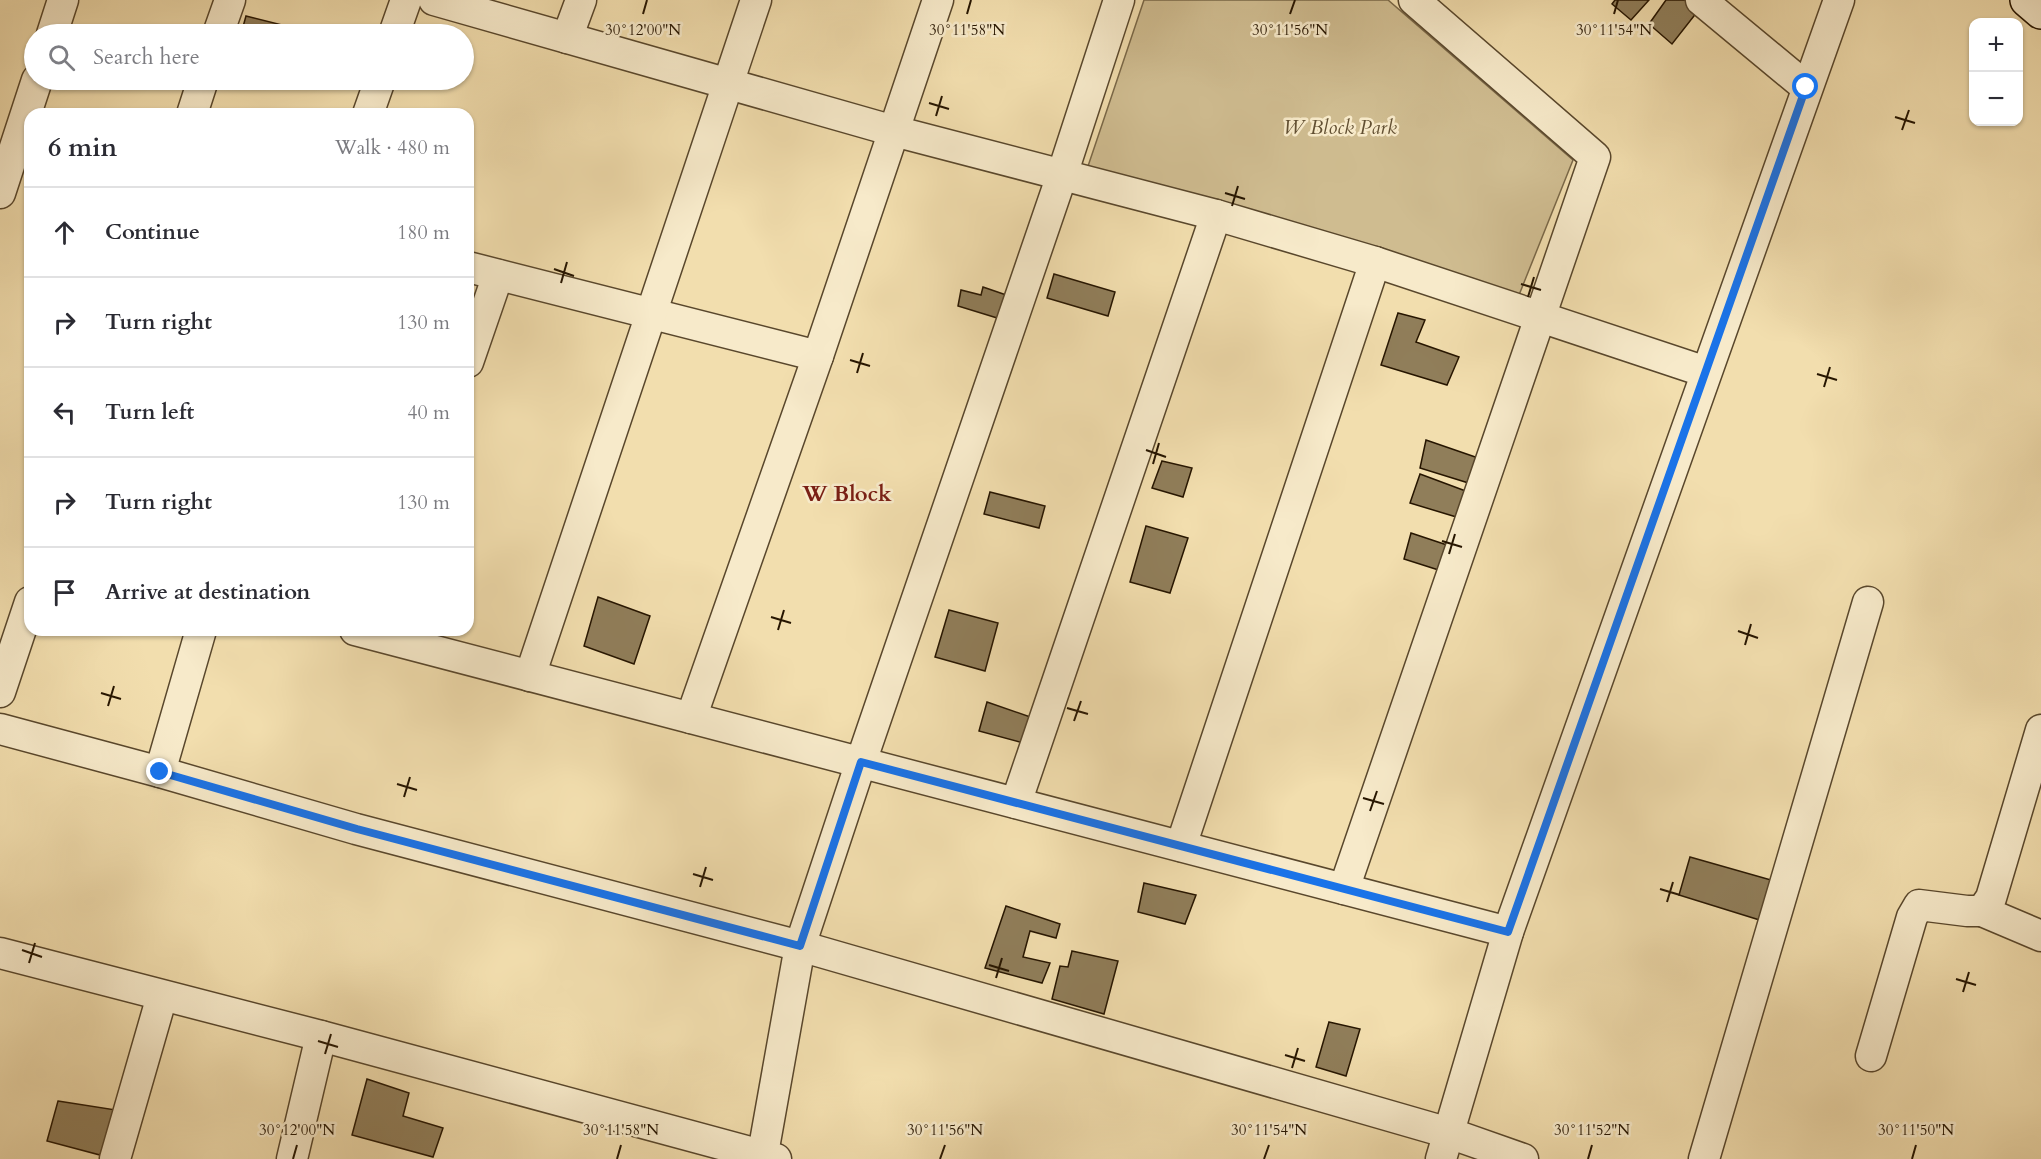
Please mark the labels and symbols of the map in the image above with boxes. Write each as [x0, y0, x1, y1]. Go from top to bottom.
text: 30°12'00"N [605, 20, 681, 40]
text: 30°11'58"N [929, 20, 1005, 40]
text: 30°11'56"N [1252, 20, 1328, 40]
text: 30°11'54"N [1576, 20, 1652, 40]
route start [1792, 73, 1818, 99]
park label: W Block Park [1283, 114, 1397, 141]
district label: W Block [801, 479, 892, 509]
route end [146, 758, 172, 784]
text: 30°12'00"N [259, 1120, 335, 1140]
text: 30°11'58"N [583, 1120, 659, 1140]
text: 30°11'56"N [907, 1120, 983, 1140]
text: 30°11'54"N [1231, 1120, 1307, 1140]
text: 30°11'52"N [1554, 1120, 1630, 1140]
text: 30°11'50"N [1878, 1120, 1954, 1140]

